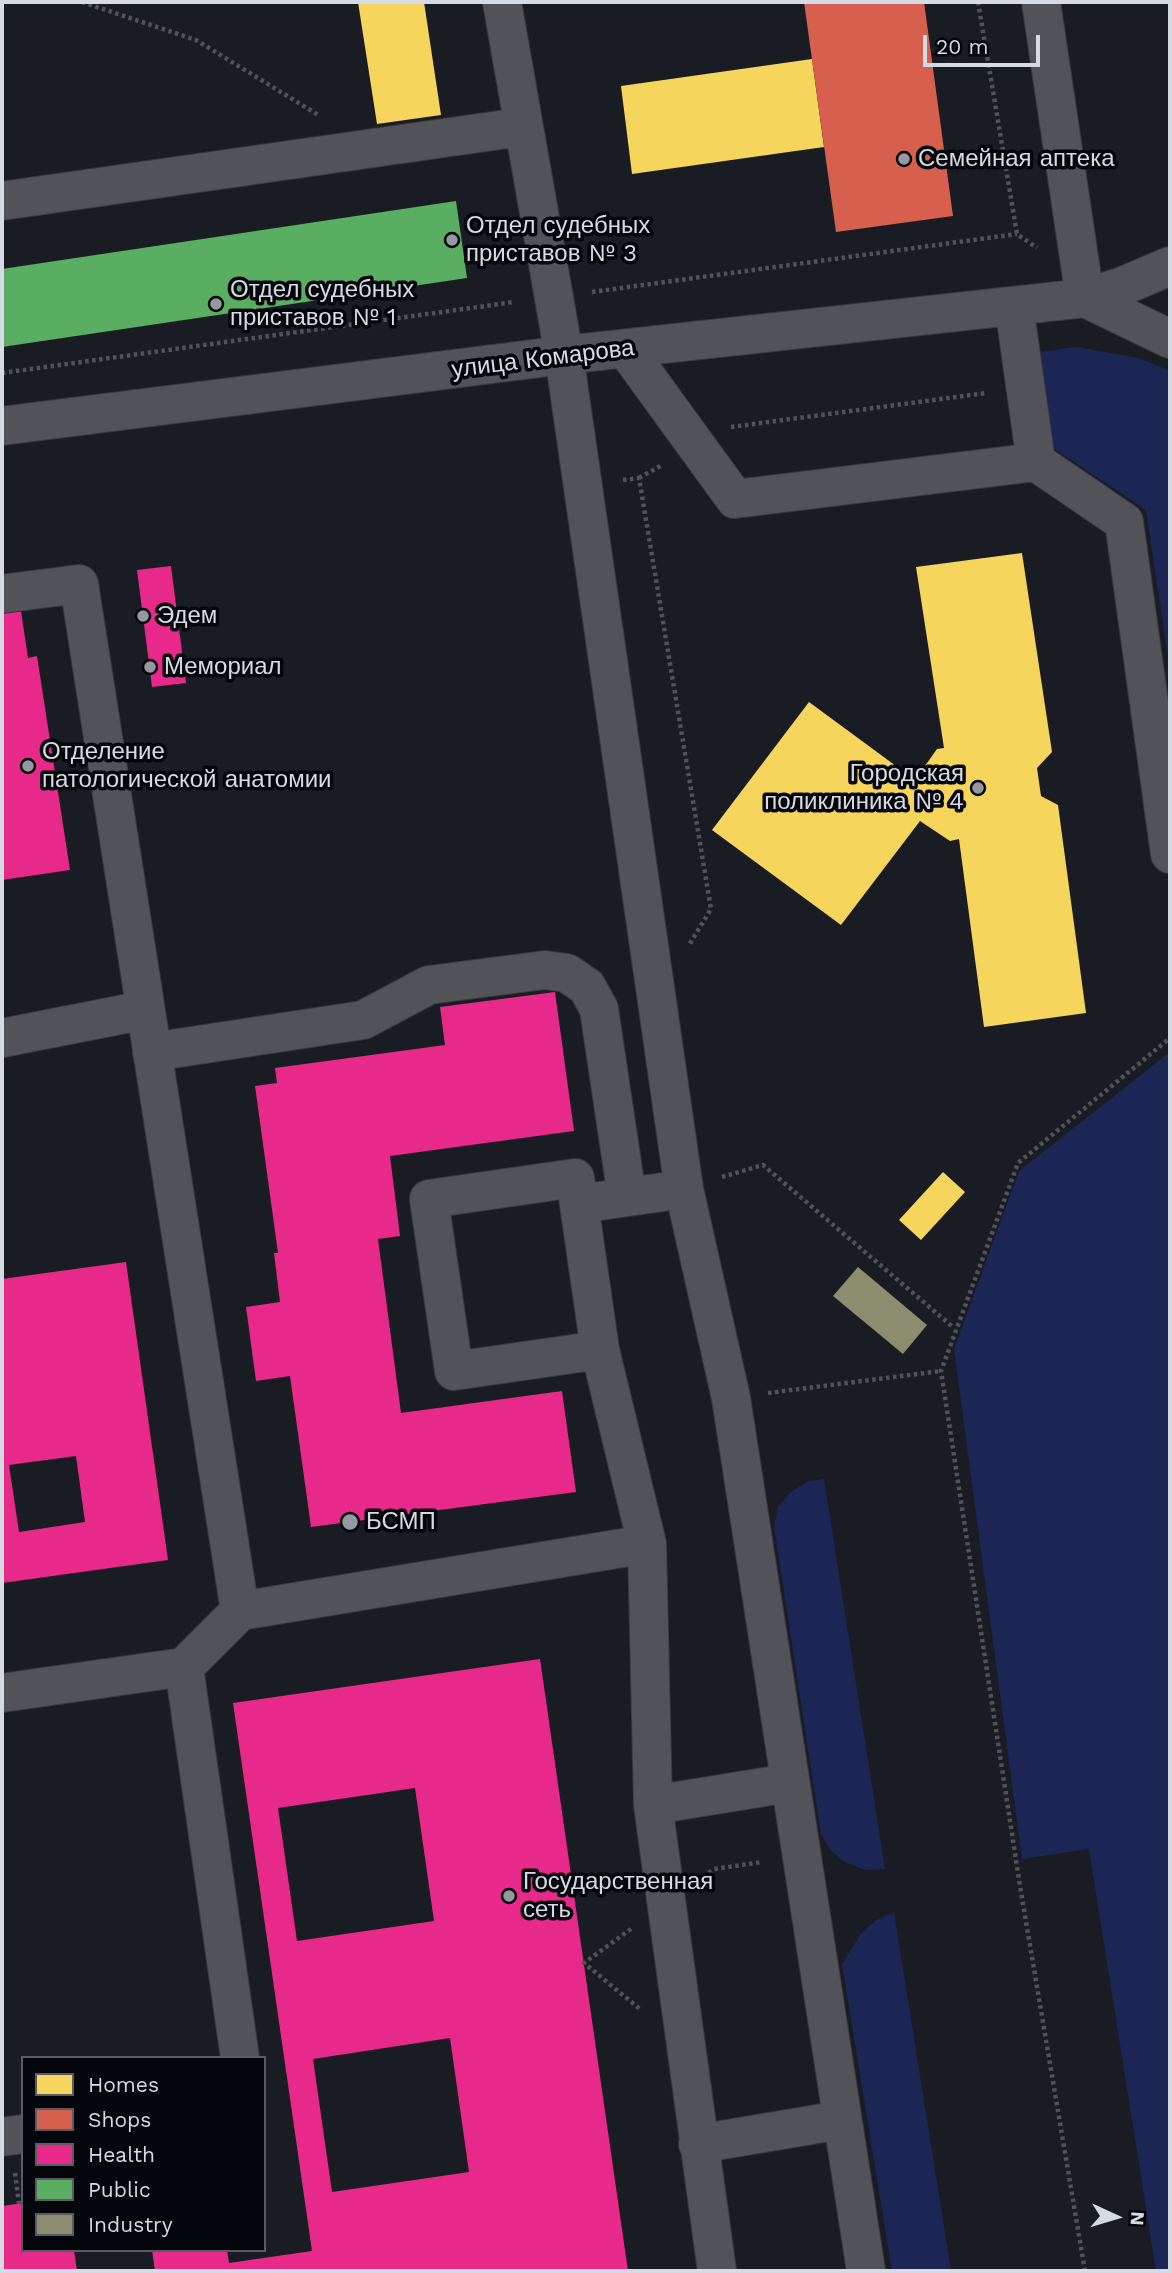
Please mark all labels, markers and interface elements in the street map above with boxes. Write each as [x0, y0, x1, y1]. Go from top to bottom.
scale bar [927, 21, 1044, 65]
text: 20 m [936, 34, 988, 59]
place label: Семейная аптека [918, 145, 1115, 173]
marker: Семейная аптека [896, 151, 912, 167]
place label: Отдел судебных приставов № 3 [466, 212, 650, 268]
marker: Отдел судебных приставов № 3 [444, 232, 460, 248]
place label: Отдел судебных приставов № 1 [230, 276, 414, 332]
marker: Отдел судебных приставов № 1 [208, 296, 224, 312]
street label: улица Комарова [450, 334, 636, 384]
place label: Эдем [157, 602, 217, 630]
marker: Эдем [135, 608, 151, 624]
place label: Мемориал [164, 653, 282, 681]
marker: Мемориал [142, 659, 158, 675]
place label: Отделение патологической анатомии [42, 738, 332, 794]
marker: Отделение патологической анатомии [20, 758, 36, 774]
place label: Городская поликлиника № 4 [764, 760, 964, 816]
marker: Городская поликлиника № 4 [970, 780, 986, 796]
place label: БСМП [366, 1508, 436, 1536]
marker: БСМП [340, 1512, 360, 1532]
place label: Государственная сеть [523, 1868, 713, 1924]
marker: Государственная сеть [501, 1888, 517, 1904]
legend [21, 2056, 266, 2252]
text: Homes [88, 2072, 159, 2097]
text: Shops [88, 2107, 151, 2132]
text: Health [88, 2142, 155, 2167]
text: Public [88, 2177, 151, 2202]
north arrow [1081, 2182, 1151, 2252]
text: N [1125, 2211, 1149, 2226]
text: Industry [88, 2212, 173, 2237]

